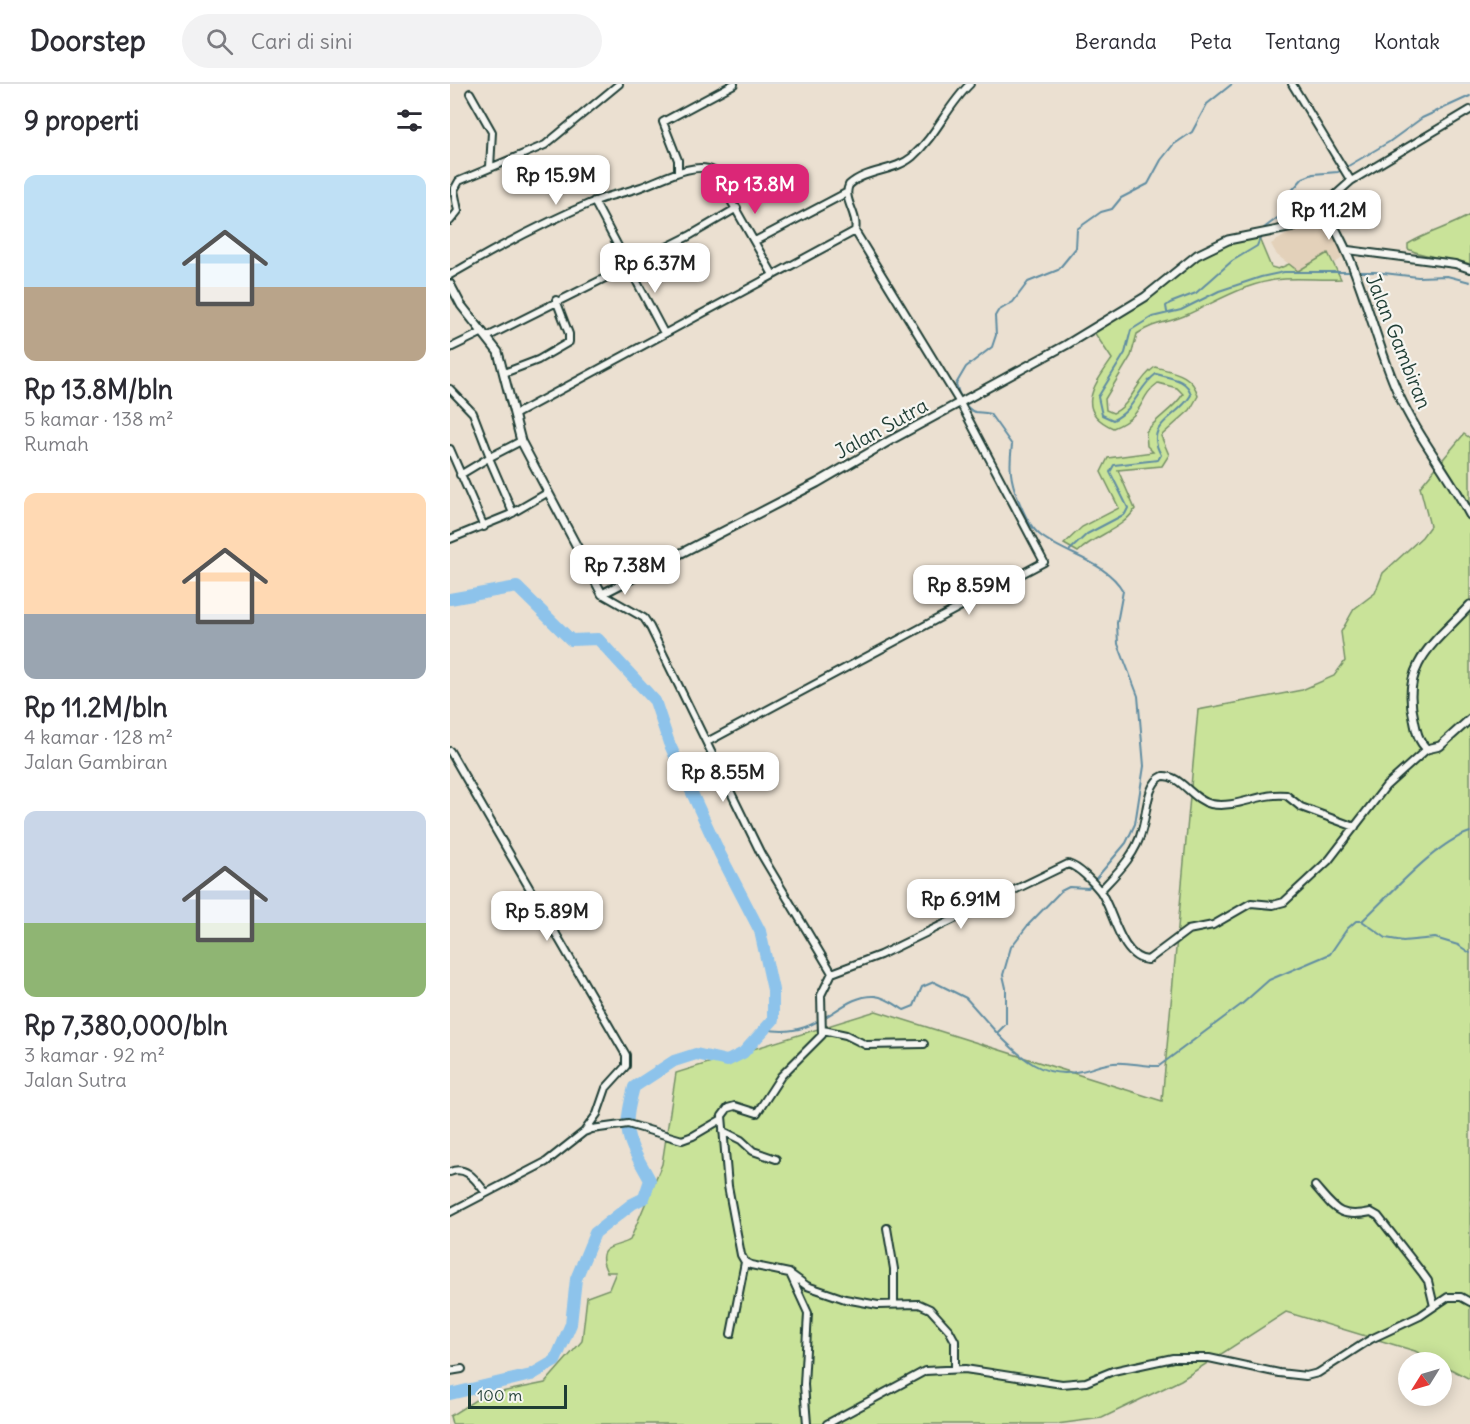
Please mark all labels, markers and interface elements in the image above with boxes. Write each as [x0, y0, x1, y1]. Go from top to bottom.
search box [182, 14, 602, 68]
text: Doorstep [30, 23, 146, 59]
icon: search [203, 25, 236, 58]
text: Cari di sini [251, 27, 352, 55]
text: Beranda [1075, 28, 1157, 55]
text: Peta [1190, 28, 1232, 55]
text: Tentang [1265, 28, 1341, 55]
text: Kontak [1374, 28, 1440, 55]
text: 9 properti [24, 104, 139, 137]
icon: filters [393, 104, 426, 137]
pin: Rp 15.9M [494, 155, 618, 206]
text: Rp 15.9M [516, 162, 596, 187]
pin: Rp 13.8M [693, 164, 817, 215]
text: Rp 13.8M [715, 171, 795, 196]
pin: Rp 11.2M [1267, 190, 1391, 241]
text: Rp 11.2M [1291, 197, 1367, 222]
icon: home [171, 214, 279, 322]
pin: Rp 6.37M [593, 243, 717, 294]
text: Rp 6.37M [614, 250, 696, 275]
street label: Jalan Gambiran [1361, 270, 1437, 412]
text: Rp 13.8M/bln [24, 373, 173, 406]
street label: Jalan Sutra [830, 392, 932, 464]
text: 5 kamar · 138 m² [24, 406, 173, 431]
text: Rumah [24, 431, 89, 456]
icon: home [171, 532, 279, 640]
pin: Rp 7.38M [563, 545, 687, 596]
text: Rp 7.38M [584, 552, 666, 577]
pin: Rp 8.59M [907, 565, 1031, 616]
text: Rp 8.59M [927, 572, 1011, 597]
text: Rp 11.2M/bln [24, 691, 168, 724]
text: 4 kamar · 128 m² [24, 724, 173, 749]
text: Jalan Gambiran [24, 749, 168, 774]
pin: Rp 8.55M [661, 752, 785, 803]
text: Rp 8.55M [681, 759, 765, 784]
icon: home [171, 850, 279, 958]
pin: Rp 6.91M [899, 879, 1023, 930]
text: Rp 6.91M [921, 886, 1001, 911]
pin: Rp 5.89M [485, 891, 609, 942]
text: Rp 5.89M [505, 898, 589, 923]
text: Rp 7,380,000/bln [24, 1009, 228, 1042]
text: 3 kamar · 92 m² [24, 1042, 165, 1067]
text: Jalan Sutra [24, 1067, 127, 1092]
north arrow [1398, 1352, 1452, 1406]
map controls [1398, 1352, 1452, 1406]
scale bar [468, 1382, 567, 1410]
text: 100 m [477, 1385, 522, 1405]

